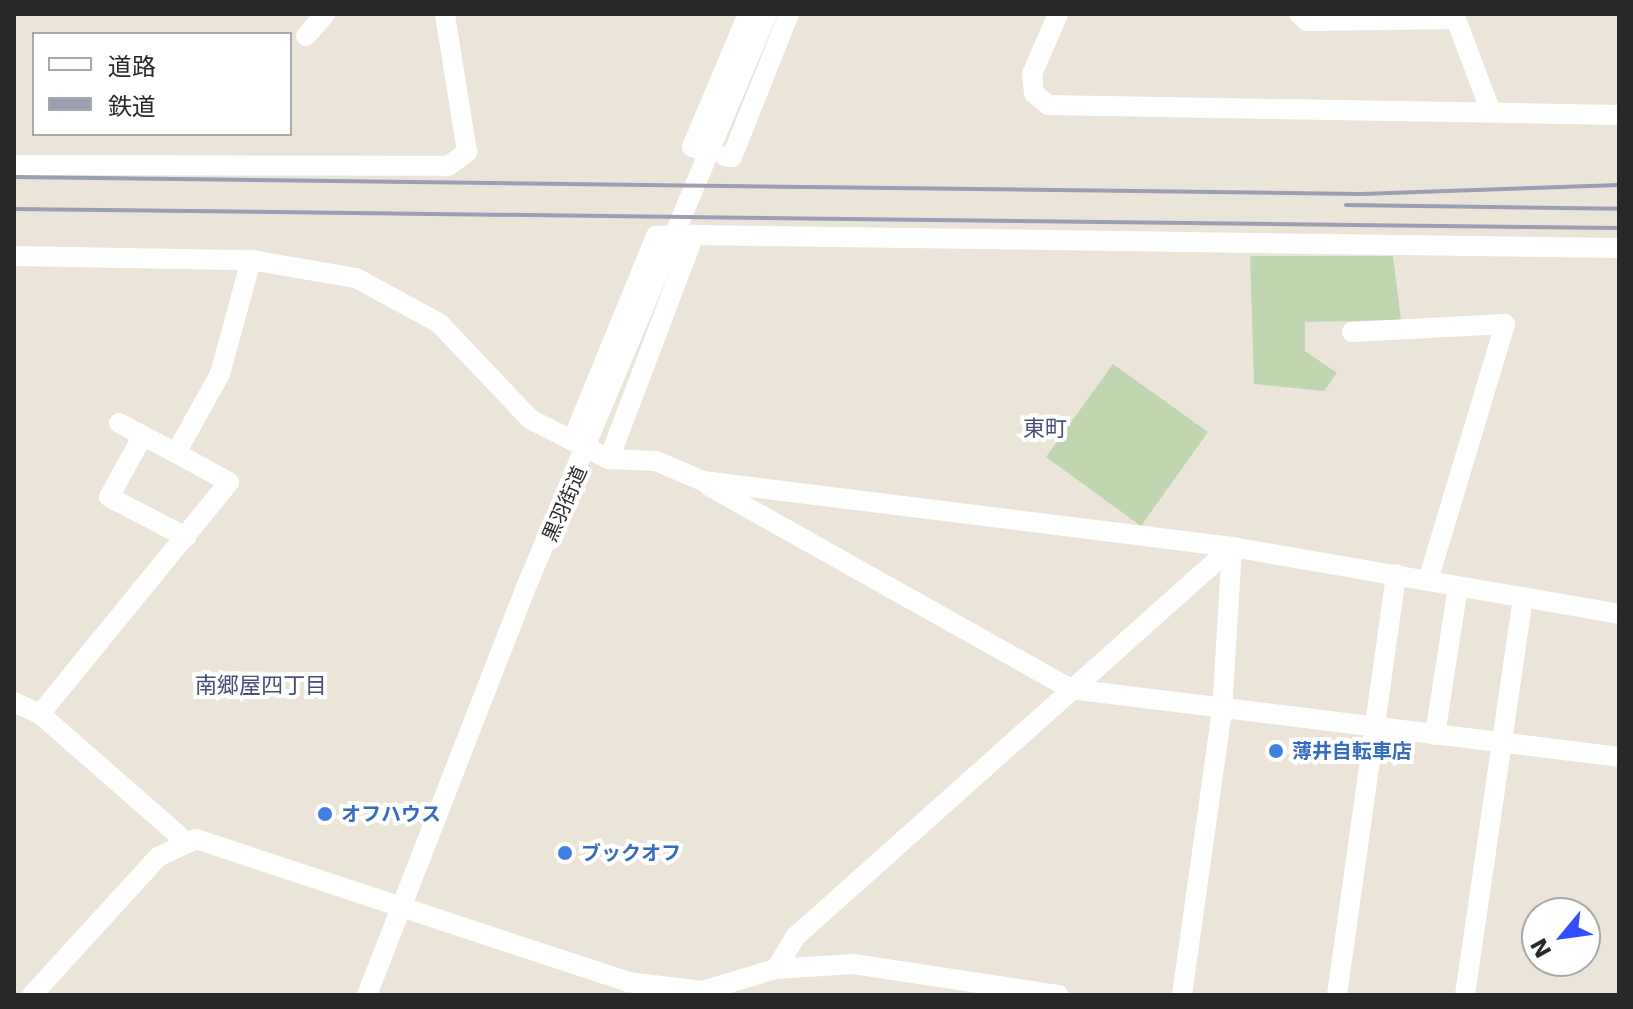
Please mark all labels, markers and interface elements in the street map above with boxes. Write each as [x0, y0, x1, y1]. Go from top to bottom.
legend [32, 32, 292, 136]
text: 道路 [108, 53, 156, 81]
text: 鉄道 [108, 93, 156, 121]
district label: 東町 [1023, 416, 1067, 442]
street label: 黒羽街道 [538, 463, 592, 545]
district label: 南郷屋四丁目 [195, 673, 327, 699]
place label: 薄井自転車店 [1292, 739, 1412, 763]
marker: 薄井自転車店 [1267, 742, 1285, 760]
place label: オフハウス [341, 802, 441, 826]
marker: オフハウス [316, 805, 334, 823]
place label: ブックオフ [581, 841, 681, 865]
marker: ブックオフ [556, 844, 574, 862]
north arrow [1521, 897, 1601, 977]
text: N [1526, 934, 1557, 962]

